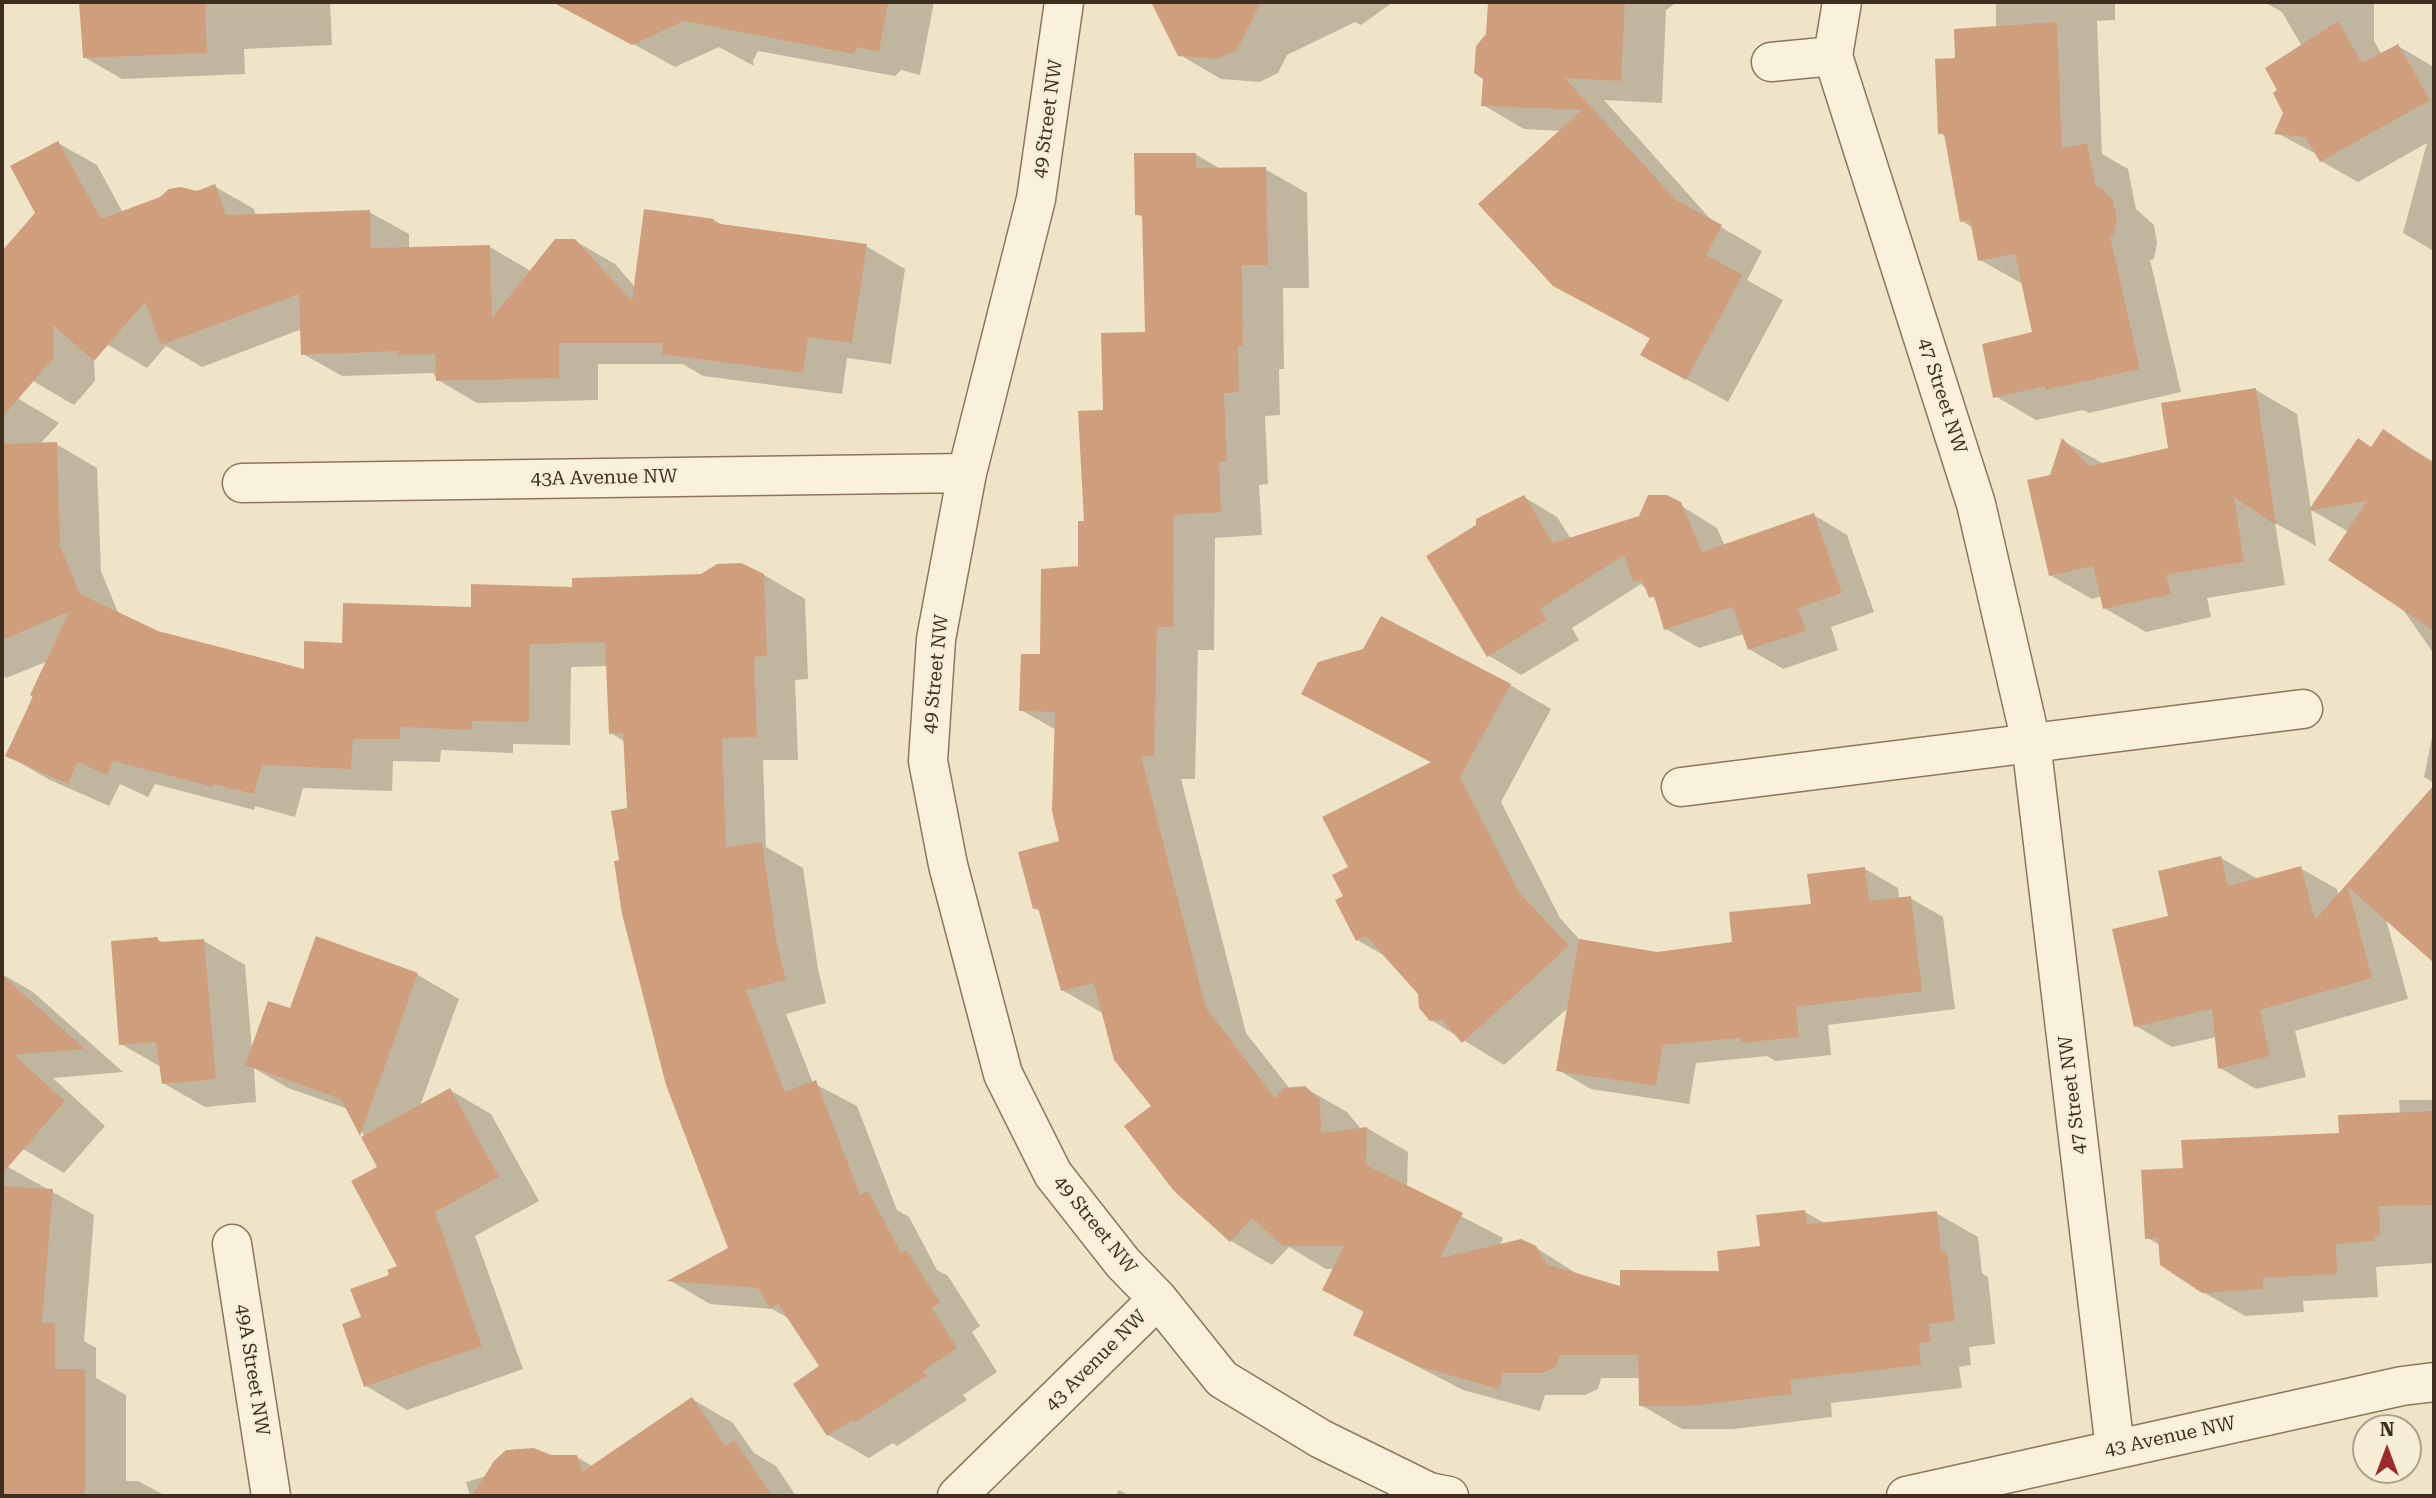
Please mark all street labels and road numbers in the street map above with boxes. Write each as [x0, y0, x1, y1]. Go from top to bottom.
street label: 49 Street NW [1028, 58, 1068, 180]
street label: 47 Street NW [1913, 335, 1971, 457]
street label: 43A Avenue NW [530, 465, 678, 491]
street label: 49 Street NW [918, 613, 954, 735]
street label: 47 Street NW [2054, 1034, 2092, 1156]
street label: 49 Street NW [1048, 1171, 1142, 1279]
street label: 49A Street NW [230, 1302, 274, 1438]
street label: 43 Avenue NW [1041, 1306, 1151, 1416]
street label: 43 Avenue NW [2102, 1412, 2238, 1462]

